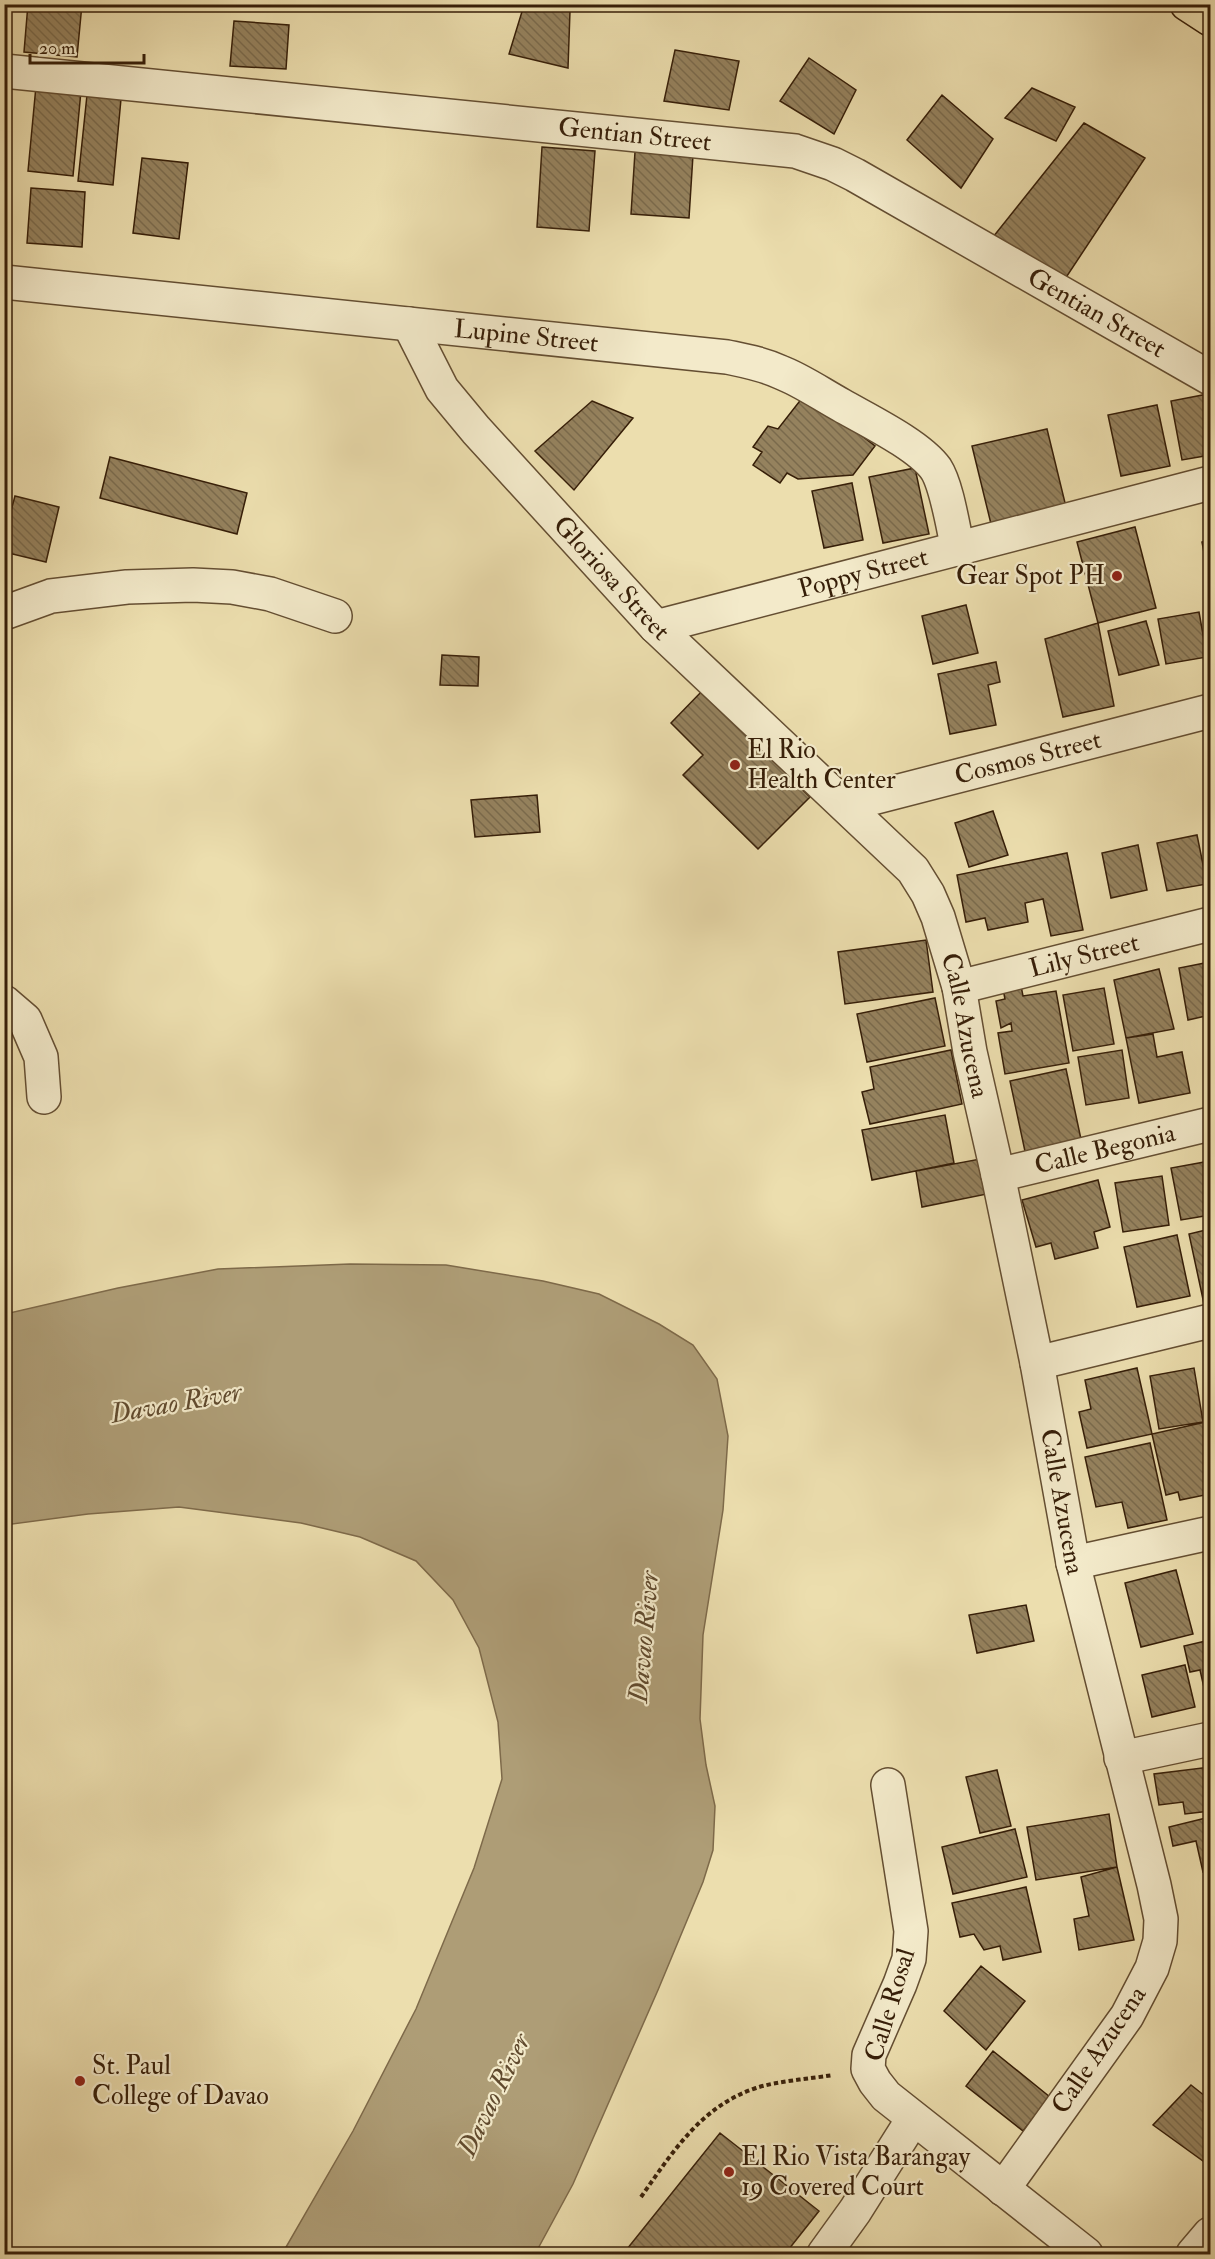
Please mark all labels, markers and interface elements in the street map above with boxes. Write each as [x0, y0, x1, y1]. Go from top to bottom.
scale bar [30, 27, 144, 65]
text: 20 m [39, 37, 75, 60]
street label: Gentian Street [557, 111, 713, 158]
street label: Gentian Street [1022, 261, 1171, 365]
street label: Lupine Street [453, 313, 600, 360]
street label: Gloriosa Street [546, 509, 676, 647]
street label: Poppy Street [795, 541, 931, 605]
place label: Gear Spot PH [956, 560, 1105, 593]
marker: Gear Spot PH [1110, 569, 1124, 583]
street label: Cosmos Street [951, 724, 1105, 792]
place label: El Rio Health Center [747, 734, 896, 796]
marker: El Rio Health Center [728, 758, 742, 772]
street label: Lily Street [1026, 926, 1142, 985]
street label: Calle Azucena [934, 949, 996, 1101]
street label: Calle Begonia [1031, 1117, 1179, 1182]
water label: Davao River [107, 1375, 246, 1431]
street label: Calle Azucena [1033, 1426, 1091, 1578]
water label: Davao River [622, 1568, 666, 1705]
street label: Calle Rosal [858, 1944, 922, 2065]
street label: Calle Azucena [1045, 1980, 1154, 2120]
water label: Davao River [450, 2027, 539, 2163]
place label: St. Paul College of Davao [92, 2050, 269, 2112]
marker: St. Paul College of Davao [73, 2074, 87, 2088]
place label: El Rio Vista Barangay 19 Covered Court [741, 2141, 971, 2203]
marker: El Rio Vista Barangay 19 Covered Court [722, 2165, 736, 2179]

